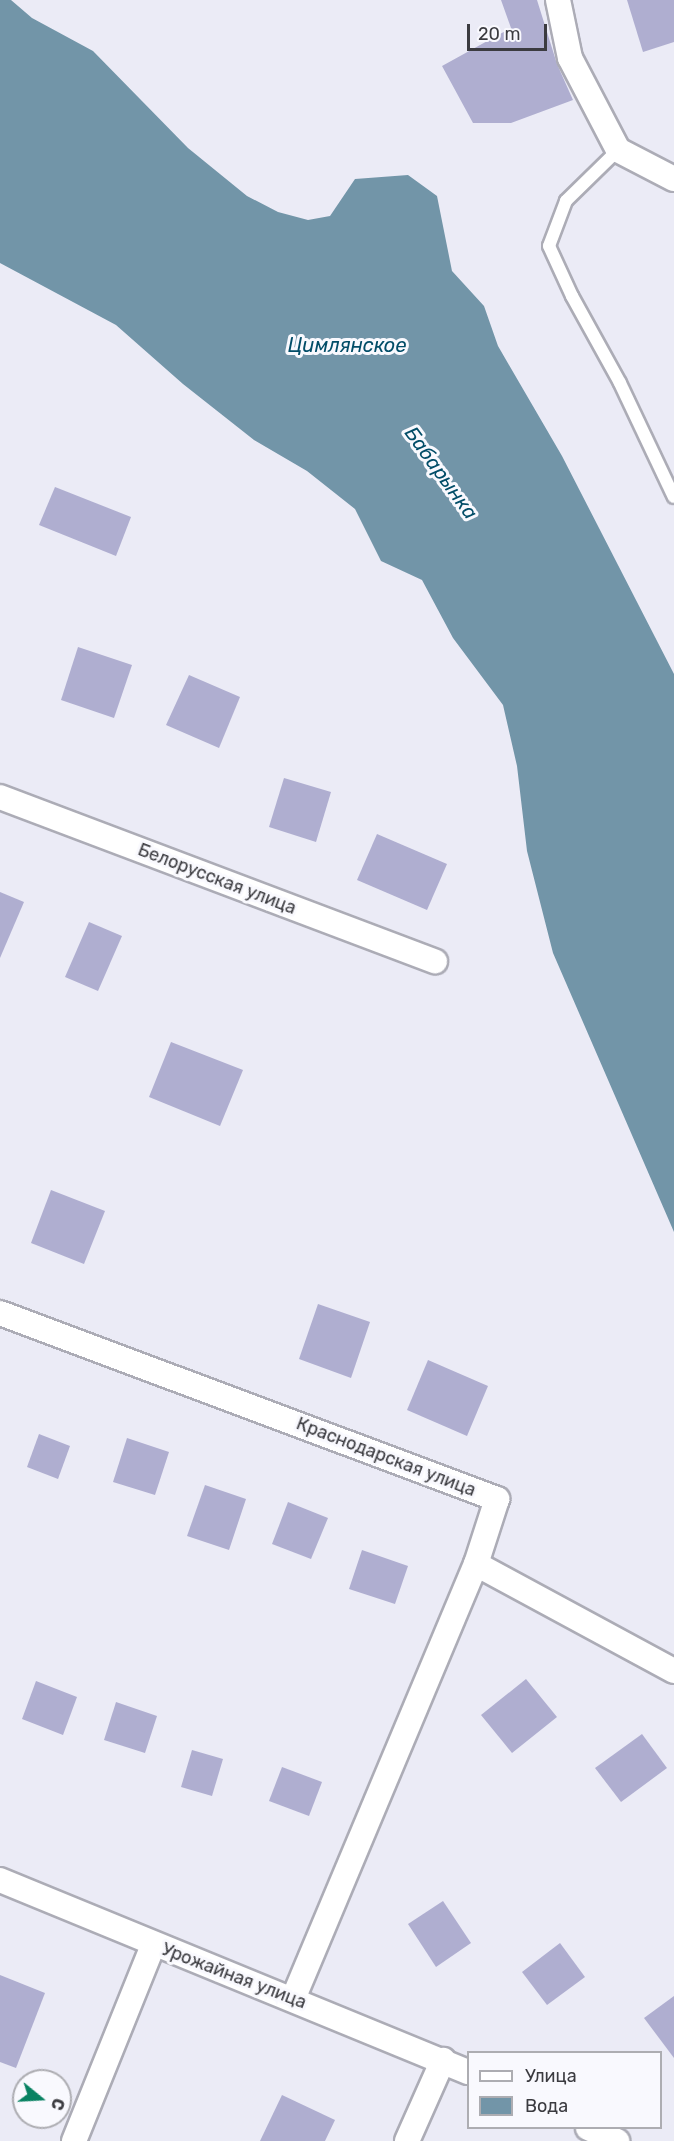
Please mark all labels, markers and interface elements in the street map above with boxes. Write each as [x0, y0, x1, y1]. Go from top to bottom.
scale bar [470, 12, 550, 50]
text: 20 m [478, 23, 520, 45]
water label: Цимлянское [288, 333, 406, 357]
water label: Бабарынка [399, 422, 483, 524]
street label: Белорусская улица [135, 839, 299, 919]
street label: Краснодарская улица [293, 1413, 479, 1501]
street label: Урожайная улица [159, 1938, 309, 2014]
legend [467, 2051, 662, 2129]
text: Улица [525, 2065, 577, 2087]
north arrow [12, 2069, 72, 2129]
text: Вода [525, 2095, 568, 2117]
text: С [47, 2096, 68, 2112]

